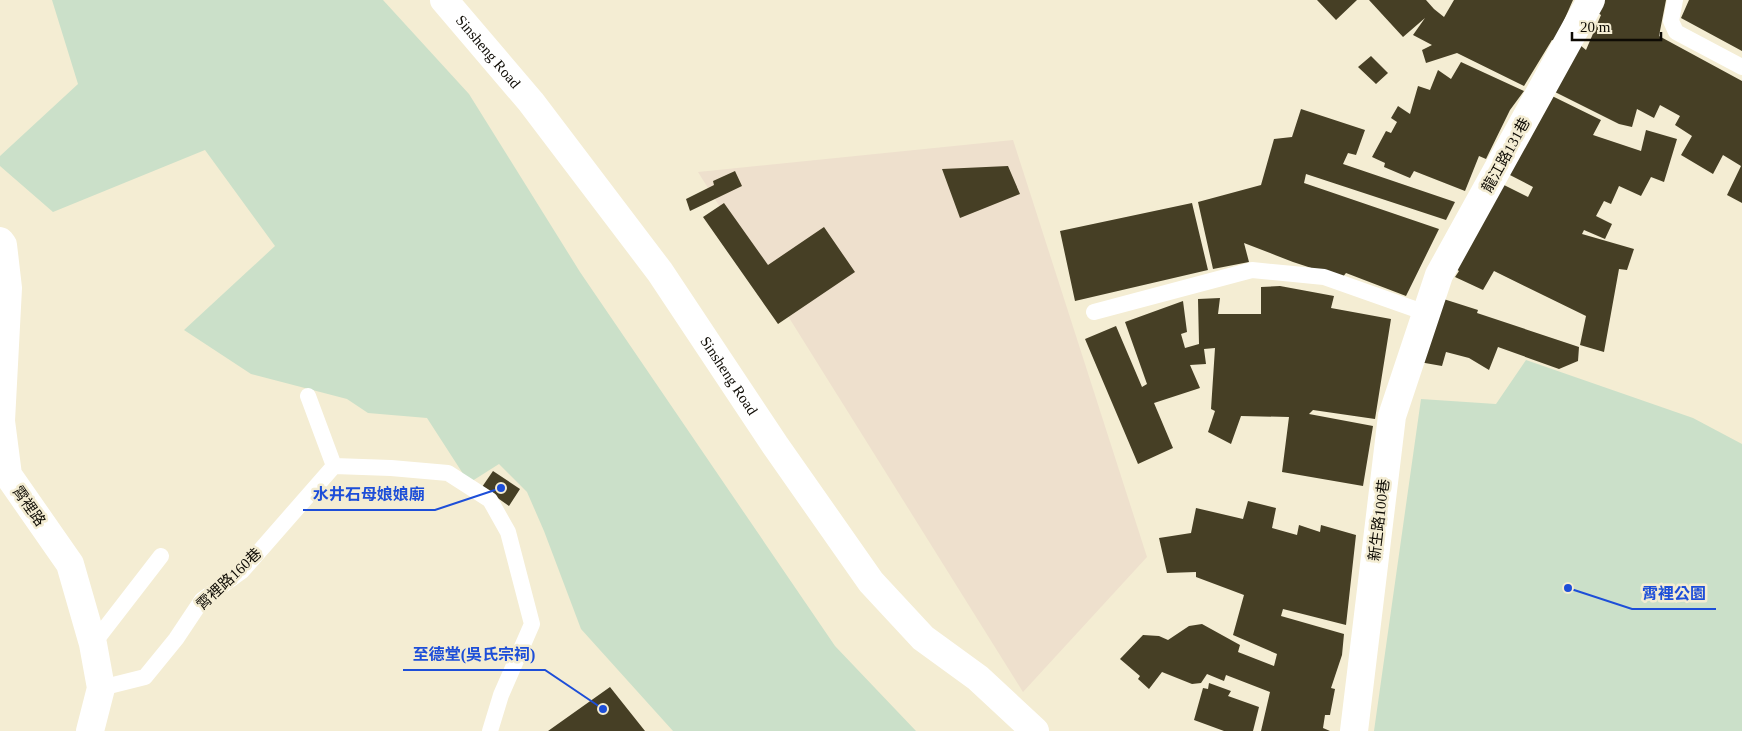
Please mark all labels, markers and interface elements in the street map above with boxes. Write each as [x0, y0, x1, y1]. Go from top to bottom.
scale bar [1572, 10, 1661, 42]
street label: Sinsheng Road [453, 12, 524, 92]
text: 20 m [1580, 19, 1611, 35]
street label: 龍江路131巷 [1478, 115, 1533, 195]
street label: Sinsheng Road [697, 334, 761, 418]
street label: 新生路100巷 [1366, 478, 1392, 562]
callout: 水井石母娘娘廟 [303, 479, 435, 510]
street label: 霄裡路 [10, 483, 48, 529]
text: 水井石母娘娘廟 [313, 485, 425, 503]
street label: 霄裡路160巷 [193, 545, 265, 613]
callout: 霄裡公園 [1632, 578, 1716, 609]
text: 霄裡公園 [1642, 585, 1706, 602]
callout: 至德堂(吳氏宗祠) [403, 639, 545, 670]
text: 至德堂(吳氏宗祠) [413, 645, 535, 664]

